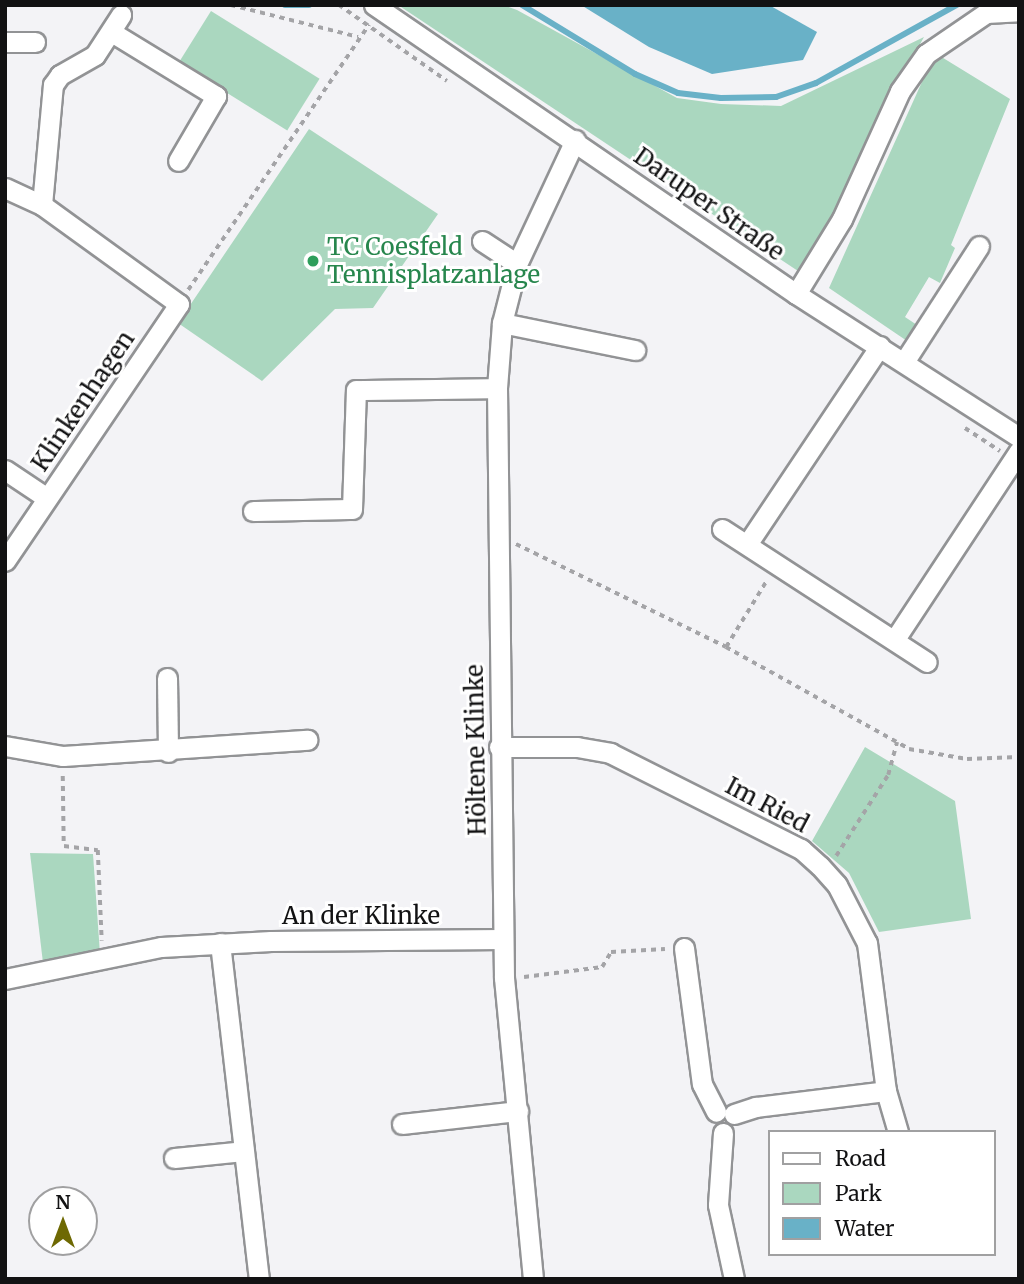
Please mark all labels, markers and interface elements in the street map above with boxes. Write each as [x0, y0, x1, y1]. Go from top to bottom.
street label: Daruper Straße [628, 142, 790, 266]
place label: TC Coesfeld Tennisplatzanlage [327, 233, 540, 289]
marker: TC Coesfeld Tennisplatzanlage [305, 253, 321, 269]
street label: Klinkenhagen [25, 325, 141, 477]
street label: Höltene Klinke [460, 664, 492, 836]
street label: Im Ried [721, 771, 813, 839]
street label: An der Klinke [282, 902, 440, 930]
legend [768, 1130, 996, 1256]
text: Road [835, 1145, 886, 1172]
text: Park [835, 1180, 882, 1207]
north arrow [28, 1186, 98, 1256]
text: N [55, 1190, 71, 1214]
text: Water [835, 1215, 894, 1242]

